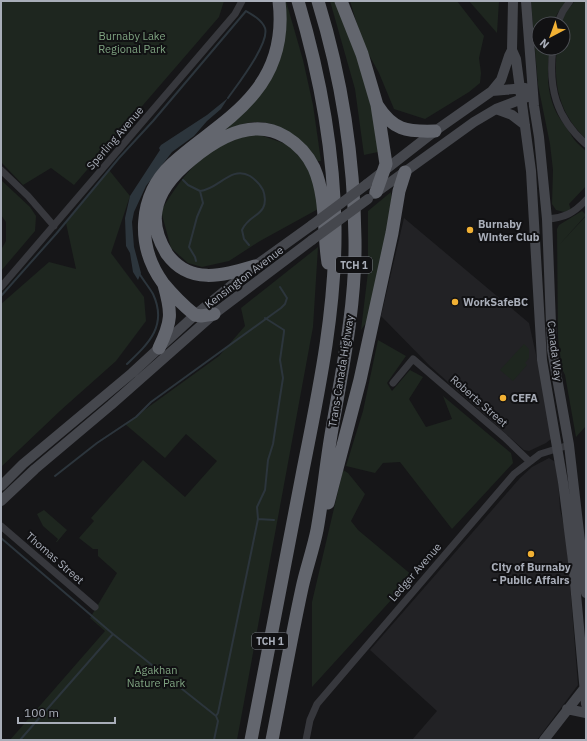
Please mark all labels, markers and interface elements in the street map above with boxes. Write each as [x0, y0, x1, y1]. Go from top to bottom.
north arrow [531, 16, 571, 56]
park label: Burnaby Lake Regional Park [98, 29, 166, 56]
text: N [537, 36, 552, 51]
street label: Sperling Avenue [83, 103, 147, 173]
place label: Burnaby Winter Club [478, 217, 540, 244]
marker: Burnaby Winter Club [465, 225, 475, 235]
street label: Kensington Avenue [202, 243, 286, 311]
road number: TCH 1 [336, 257, 372, 273]
place label: WorkSafeBC [463, 295, 528, 309]
marker: WorkSafeBC [450, 297, 460, 307]
street label: Trans-Canada Highway [325, 313, 357, 428]
street label: Canada Way [544, 320, 566, 382]
street label: Roberts Street [447, 372, 511, 430]
place label: CEFA [511, 391, 538, 405]
marker: CEFA [498, 393, 508, 403]
street label: Thomas Street [23, 529, 87, 587]
street label: Ledger Avenue [386, 540, 444, 604]
marker: City of Burnaby - Public Affairs [526, 549, 536, 559]
place label: City of Burnaby - Public Affairs [491, 560, 571, 587]
road number: TCH 1 [252, 633, 288, 649]
park label: Agakhan Nature Park [127, 663, 186, 690]
scale bar [18, 699, 115, 725]
text: 100 m [24, 705, 59, 720]

